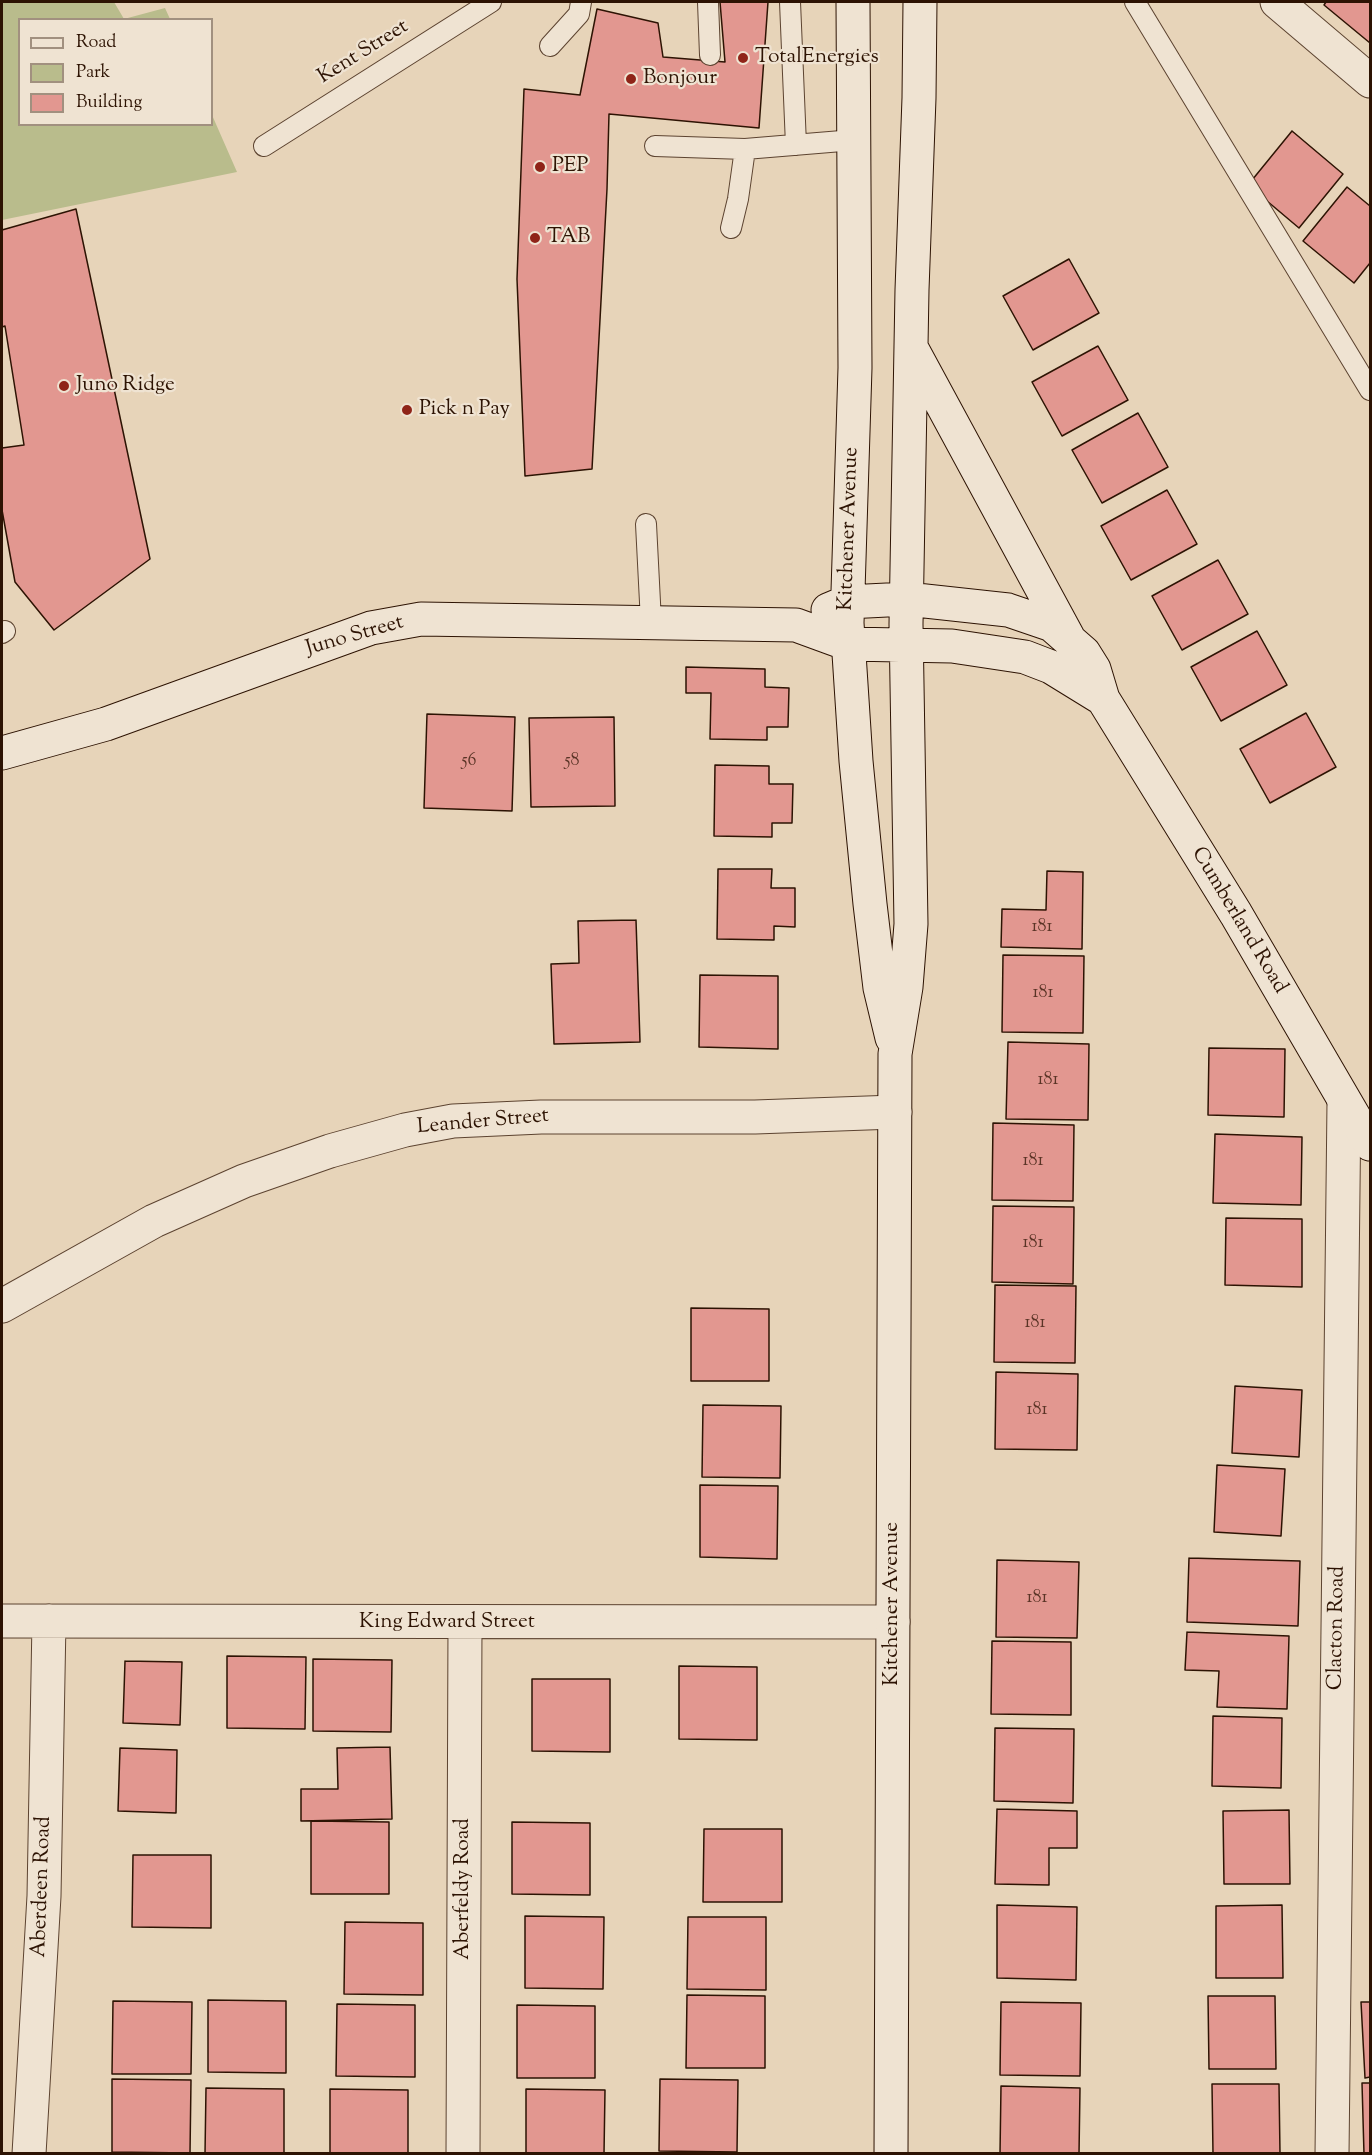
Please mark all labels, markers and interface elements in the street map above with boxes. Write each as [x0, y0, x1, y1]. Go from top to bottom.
street label: Kent Street [314, 15, 414, 91]
legend [18, 18, 213, 126]
text: Road [76, 30, 116, 56]
place label: TotalEnergies [755, 45, 879, 71]
marker: TotalEnergies [736, 51, 750, 65]
text: Park [76, 60, 110, 86]
place label: Bonjour [643, 66, 717, 92]
marker: Bonjour [624, 72, 638, 86]
text: Building [76, 90, 142, 116]
place label: PEP [552, 154, 588, 180]
marker: PEP [533, 160, 547, 174]
place label: TAB [547, 225, 590, 251]
marker: TAB [528, 231, 542, 245]
place label: Juno Ridge [76, 373, 175, 399]
marker: Juno Ridge [57, 379, 71, 393]
place label: Pick n Pay [419, 397, 510, 423]
marker: Pick n Pay [400, 403, 414, 417]
street label: Kitchener Avenue [835, 447, 865, 611]
street label: Juno Street [303, 611, 407, 663]
house number: 56 [461, 751, 477, 773]
house number: 58 [564, 751, 580, 773]
street label: Cumberland Road [1184, 843, 1292, 999]
house number: 181 [1031, 917, 1053, 939]
house number: 181 [1032, 983, 1054, 1005]
house number: 181 [1037, 1070, 1059, 1092]
street label: Leander Street [416, 1105, 550, 1141]
house number: 181 [1022, 1151, 1044, 1173]
house number: 181 [1022, 1233, 1044, 1255]
house number: 181 [1024, 1313, 1046, 1335]
house number: 181 [1026, 1400, 1048, 1422]
street label: Kitchener Avenue [880, 1522, 906, 1686]
street label: Clacton Road [1324, 1566, 1352, 1690]
house number: 181 [1026, 1588, 1048, 1610]
street label: King Edward Street [359, 1610, 535, 1636]
street label: Aberdeen Road [28, 1816, 58, 1958]
street label: Aberfeldy Road [451, 1818, 477, 1960]

